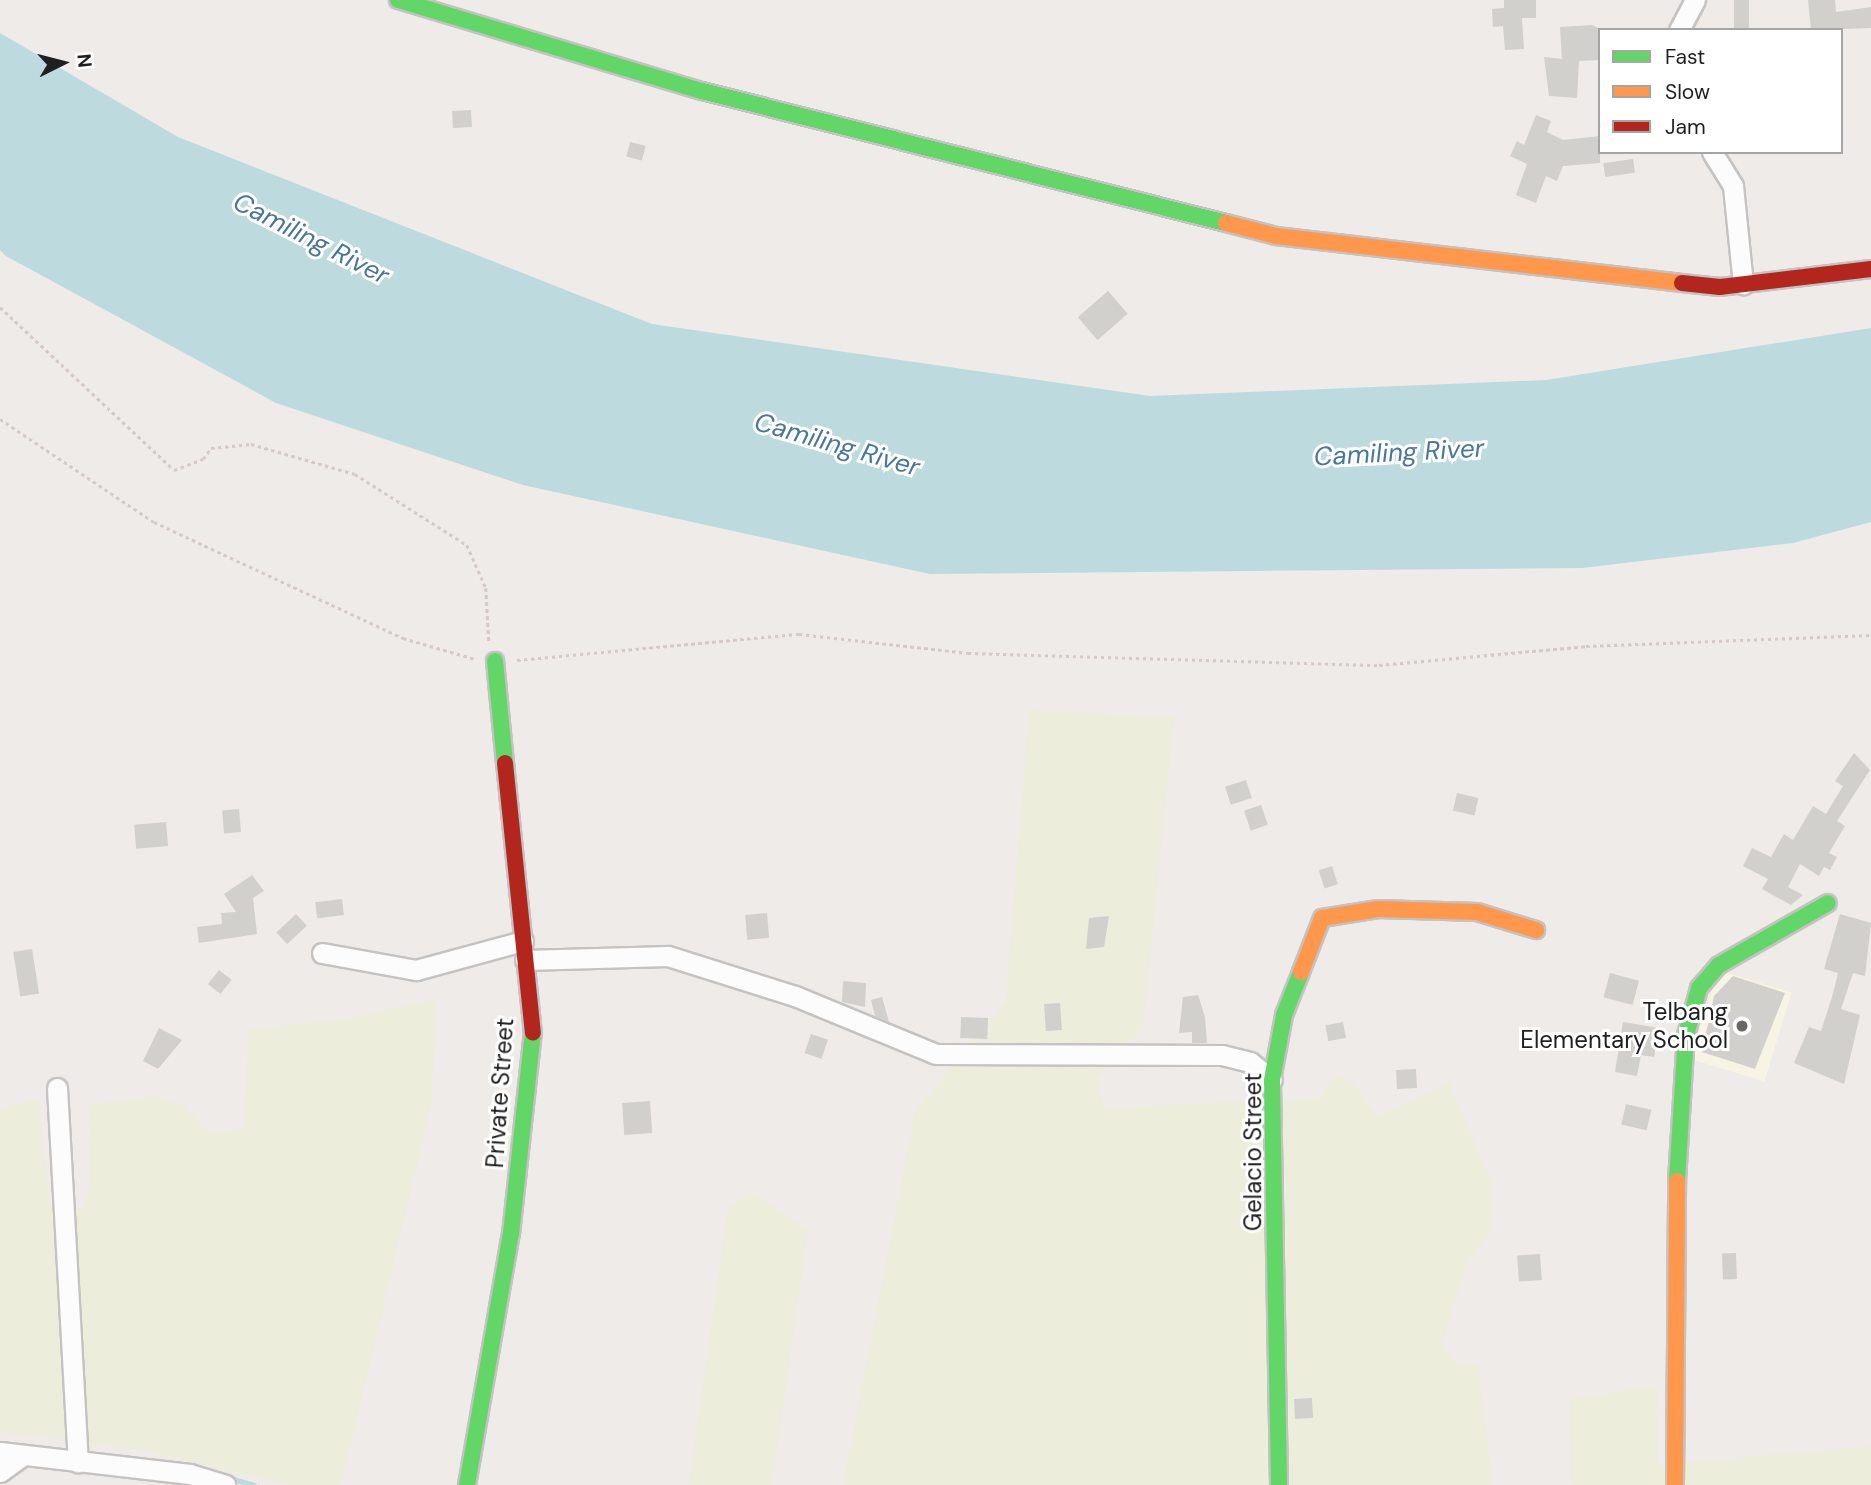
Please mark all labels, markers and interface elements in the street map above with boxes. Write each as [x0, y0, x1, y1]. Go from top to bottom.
north arrow [28, 28, 98, 98]
legend [1598, 28, 1843, 154]
text: Fast [1665, 43, 1705, 71]
text: N [71, 53, 98, 69]
text: Slow [1665, 78, 1710, 106]
text: Jam [1665, 113, 1706, 141]
water label: Camiling River [228, 186, 394, 292]
water label: Camiling River [751, 406, 923, 484]
water label: Camiling River [1313, 433, 1485, 473]
place label: Telbang Elementary School [1520, 998, 1728, 1054]
street label: Private Street [480, 1017, 520, 1169]
marker: Telbang Elementary School [1734, 1018, 1750, 1034]
street label: Gelacio Street [1239, 1073, 1267, 1231]

